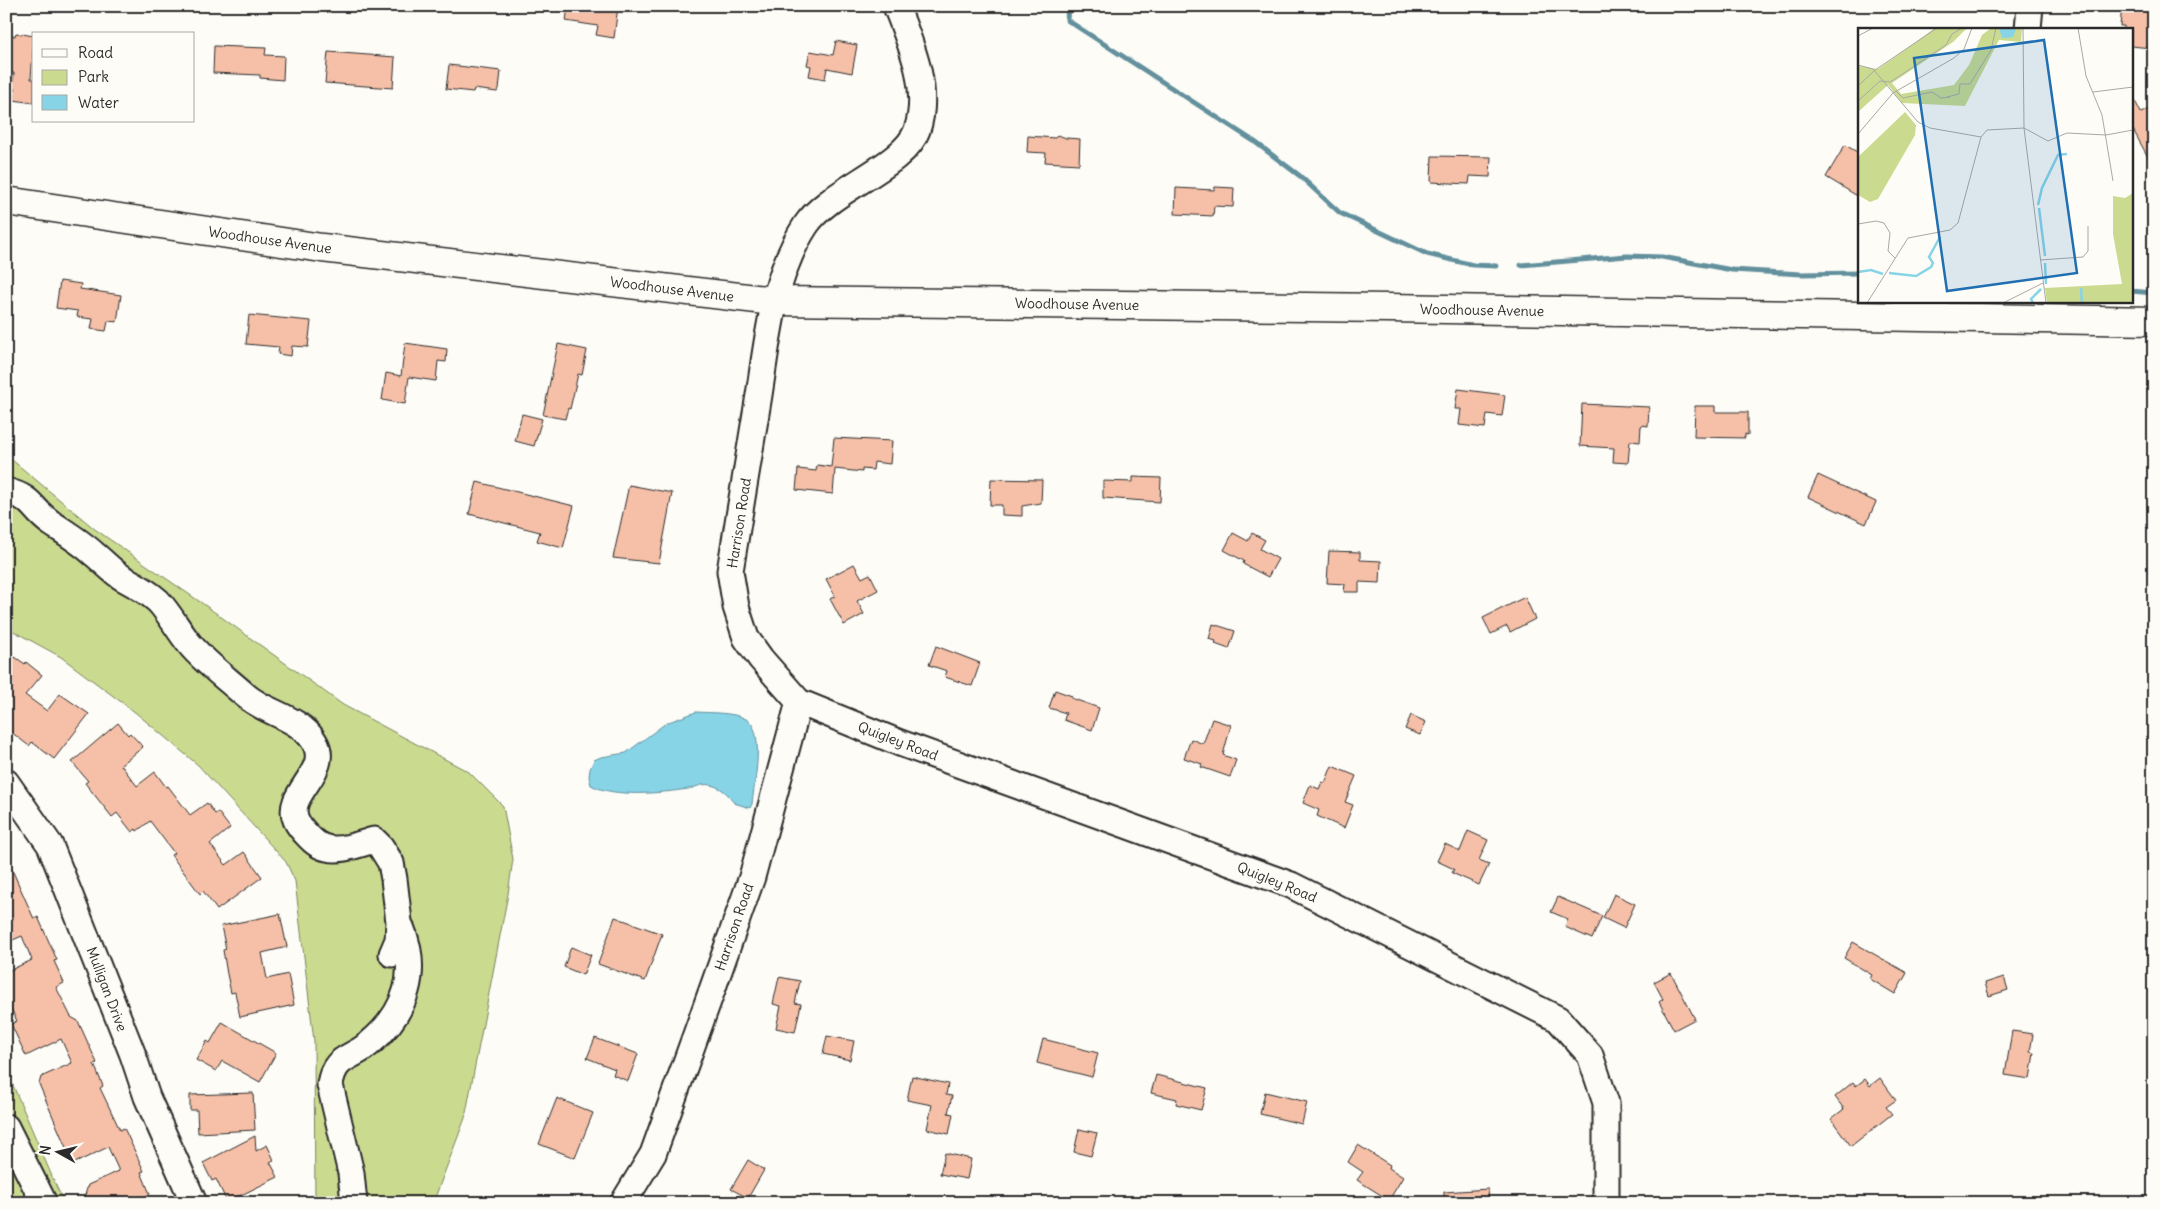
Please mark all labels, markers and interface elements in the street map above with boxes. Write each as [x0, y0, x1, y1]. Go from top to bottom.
inset map [1858, 28, 2132, 302]
legend [32, 32, 195, 122]
text: Road [78, 43, 113, 62]
text: Park [78, 67, 109, 86]
text: Water [78, 93, 119, 112]
street label: Woodhouse Avenue [207, 222, 333, 258]
street label: Woodhouse Avenue [609, 272, 735, 306]
street label: Woodhouse Avenue [1015, 294, 1139, 314]
street label: Woodhouse Avenue [1420, 300, 1544, 320]
street label: Harrison Road [723, 477, 755, 569]
street label: Quigley Road [855, 717, 941, 765]
street label: Quigley Road [1234, 858, 1320, 906]
street label: Harrison Road [711, 881, 757, 973]
street label: Mulligan Drive [83, 944, 131, 1034]
north arrow [32, 1126, 82, 1176]
text: N [36, 1144, 55, 1156]

